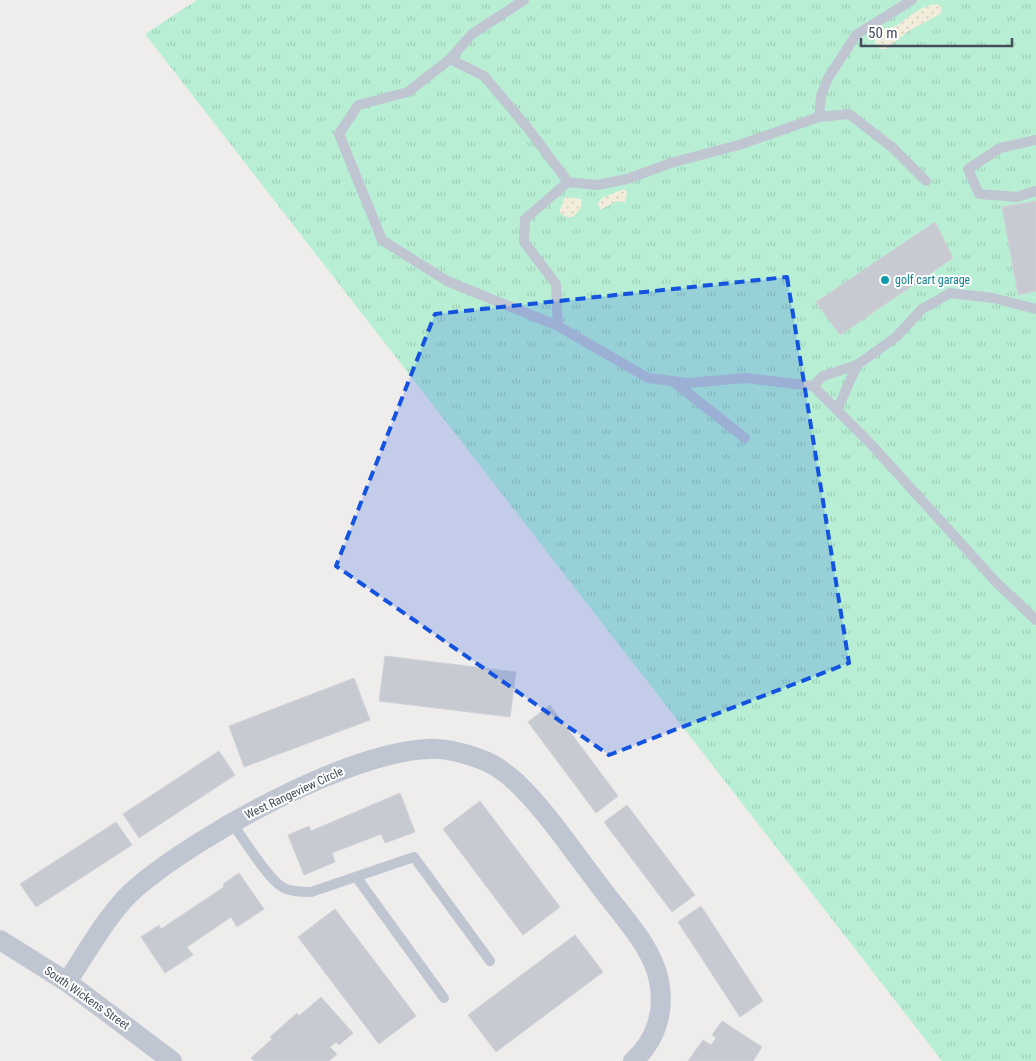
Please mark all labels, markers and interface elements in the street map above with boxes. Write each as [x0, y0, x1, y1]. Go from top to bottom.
scale bar [861, 15, 1012, 47]
text: 50 m [868, 24, 898, 42]
place label: golf cart garage [895, 273, 971, 287]
marker: golf cart garage [879, 274, 891, 286]
street label: West Rangeview Circle [243, 764, 346, 822]
street label: South Wickens Street [42, 963, 133, 1033]

